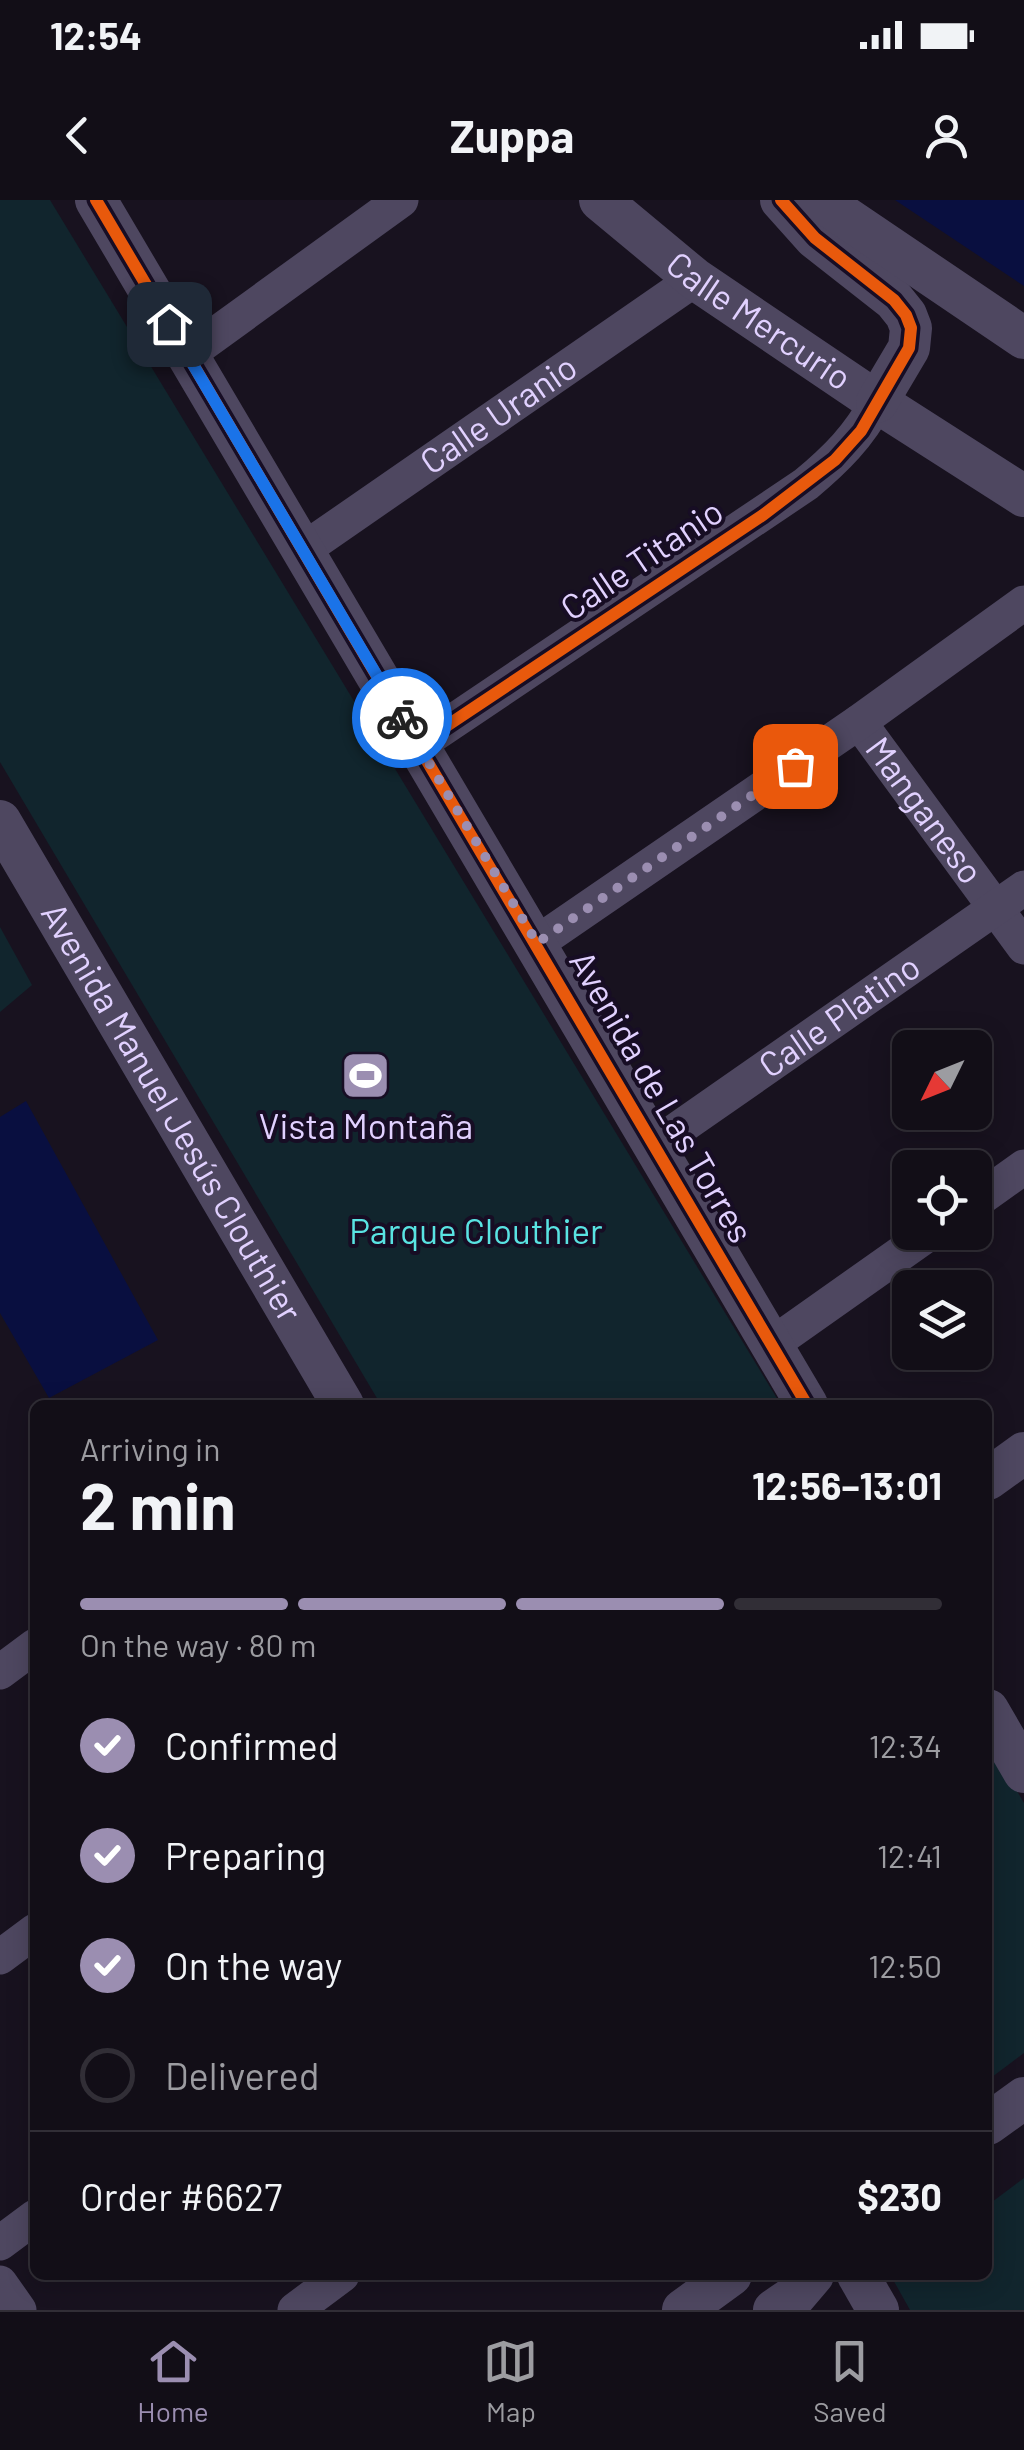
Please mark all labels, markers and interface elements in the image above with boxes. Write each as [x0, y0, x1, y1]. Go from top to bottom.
text: 12:54 [50, 12, 142, 58]
icon: back [50, 108, 105, 163]
text: Zuppa [450, 108, 574, 162]
icon: person [919, 108, 974, 163]
street label: Calle Mercurio [659, 242, 860, 398]
pin [127, 282, 212, 367]
icon: home [142, 297, 197, 352]
street label: Calle Uranio [411, 344, 584, 482]
street label: Calle Titanio [552, 489, 730, 628]
courier [352, 668, 452, 768]
icon: bike [375, 691, 430, 746]
pin [753, 724, 838, 809]
street label: Manganeso [858, 728, 993, 891]
icon: bag [768, 739, 823, 794]
street label: Avenida Manuel Jesús Clouthier [34, 895, 312, 1329]
street label: Avenida de Las Torres [562, 943, 763, 1249]
street label: Calle Platino [750, 944, 927, 1085]
north arrow [892, 1030, 992, 1130]
map controls [892, 1030, 992, 1370]
sports icon: Vista Montaña [340, 1049, 392, 1101]
place label: Vista Montaña [259, 1104, 473, 1146]
button: locate [892, 1150, 992, 1250]
park label: Parque Clouthier [349, 1209, 603, 1251]
button: layers [892, 1270, 992, 1370]
text: Arriving in [80, 1429, 220, 1467]
text: 12:56–13:01 [752, 1462, 942, 1508]
text: 2 min [80, 1465, 236, 1543]
text: On the way · 80 m [80, 1625, 316, 1663]
icon: check [80, 1718, 135, 1773]
text: Confirmed [165, 1722, 338, 1768]
text: 12:34 [869, 1726, 942, 1764]
icon: check [80, 1828, 135, 1883]
text: Preparing [165, 1832, 326, 1878]
text: 12:41 [877, 1836, 942, 1874]
icon: check [80, 1938, 135, 1993]
text: On the way [165, 1942, 342, 1988]
text: 12:50 [868, 1946, 942, 1984]
text: Delivered [165, 2052, 319, 2098]
text: Order #6627 [80, 2173, 282, 2219]
text: $230 [857, 2173, 942, 2219]
tab: Home [137, 2334, 209, 2428]
tab: Map [483, 2334, 538, 2428]
tab: Saved [813, 2334, 887, 2428]

